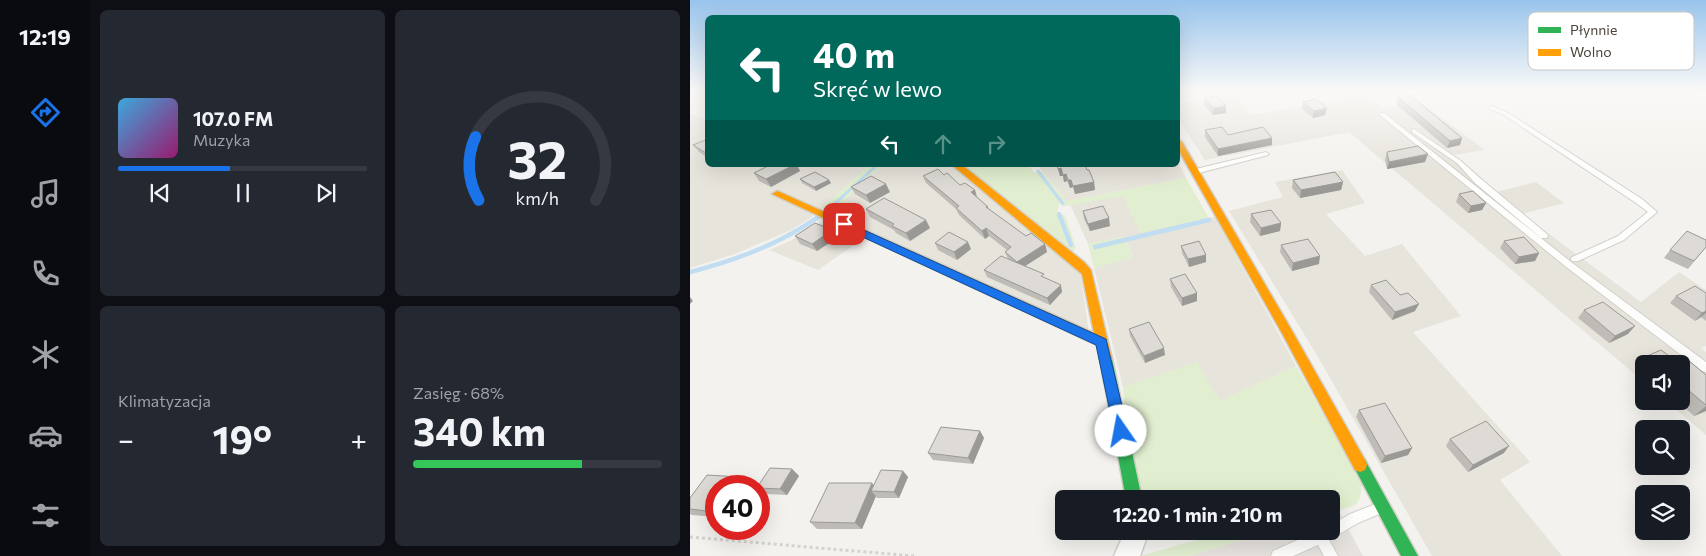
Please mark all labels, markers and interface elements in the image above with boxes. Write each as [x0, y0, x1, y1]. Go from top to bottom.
legend [1528, 12, 1694, 70]
text: Płynnie [1570, 21, 1617, 38]
text: 12:19 [19, 23, 71, 50]
text: 40 m [813, 32, 895, 75]
icon: left [730, 35, 795, 100]
text: Wolno [1570, 43, 1612, 60]
text: Skręć w lewo [813, 75, 942, 102]
icon: directions [28, 95, 63, 130]
text: 107.0 FM [193, 107, 273, 130]
text: 32 [508, 126, 567, 190]
text: Muzyka [193, 130, 250, 149]
icon: left [876, 130, 904, 158]
icon: ahead [929, 130, 957, 158]
icon: right [982, 130, 1010, 158]
icon: music [28, 176, 63, 211]
icon: previous [146, 179, 174, 207]
icon: pause [229, 179, 257, 207]
icon: next [312, 179, 340, 207]
text: km/h [516, 187, 559, 209]
pin [823, 203, 865, 245]
icon: arrive [830, 210, 858, 238]
icon: phone [28, 256, 63, 291]
icon: climate [28, 337, 63, 372]
map controls [1635, 355, 1690, 540]
button: sound [1635, 355, 1690, 410]
text: Zasięg · 68% [413, 383, 504, 402]
text: Klimatyzacja [118, 391, 211, 410]
position arrow [1094, 404, 1146, 456]
text: 340 km [413, 407, 546, 454]
text: 19° [212, 415, 272, 462]
icon: car [28, 418, 63, 453]
button: search [1635, 420, 1690, 475]
text: − [118, 422, 134, 456]
text: + [351, 422, 367, 456]
speed limit sign: 40 [705, 475, 770, 540]
button: layers [1635, 485, 1690, 540]
icon: filters [28, 498, 63, 533]
text: 12:20 · 1 min · 210 m [1113, 503, 1282, 526]

